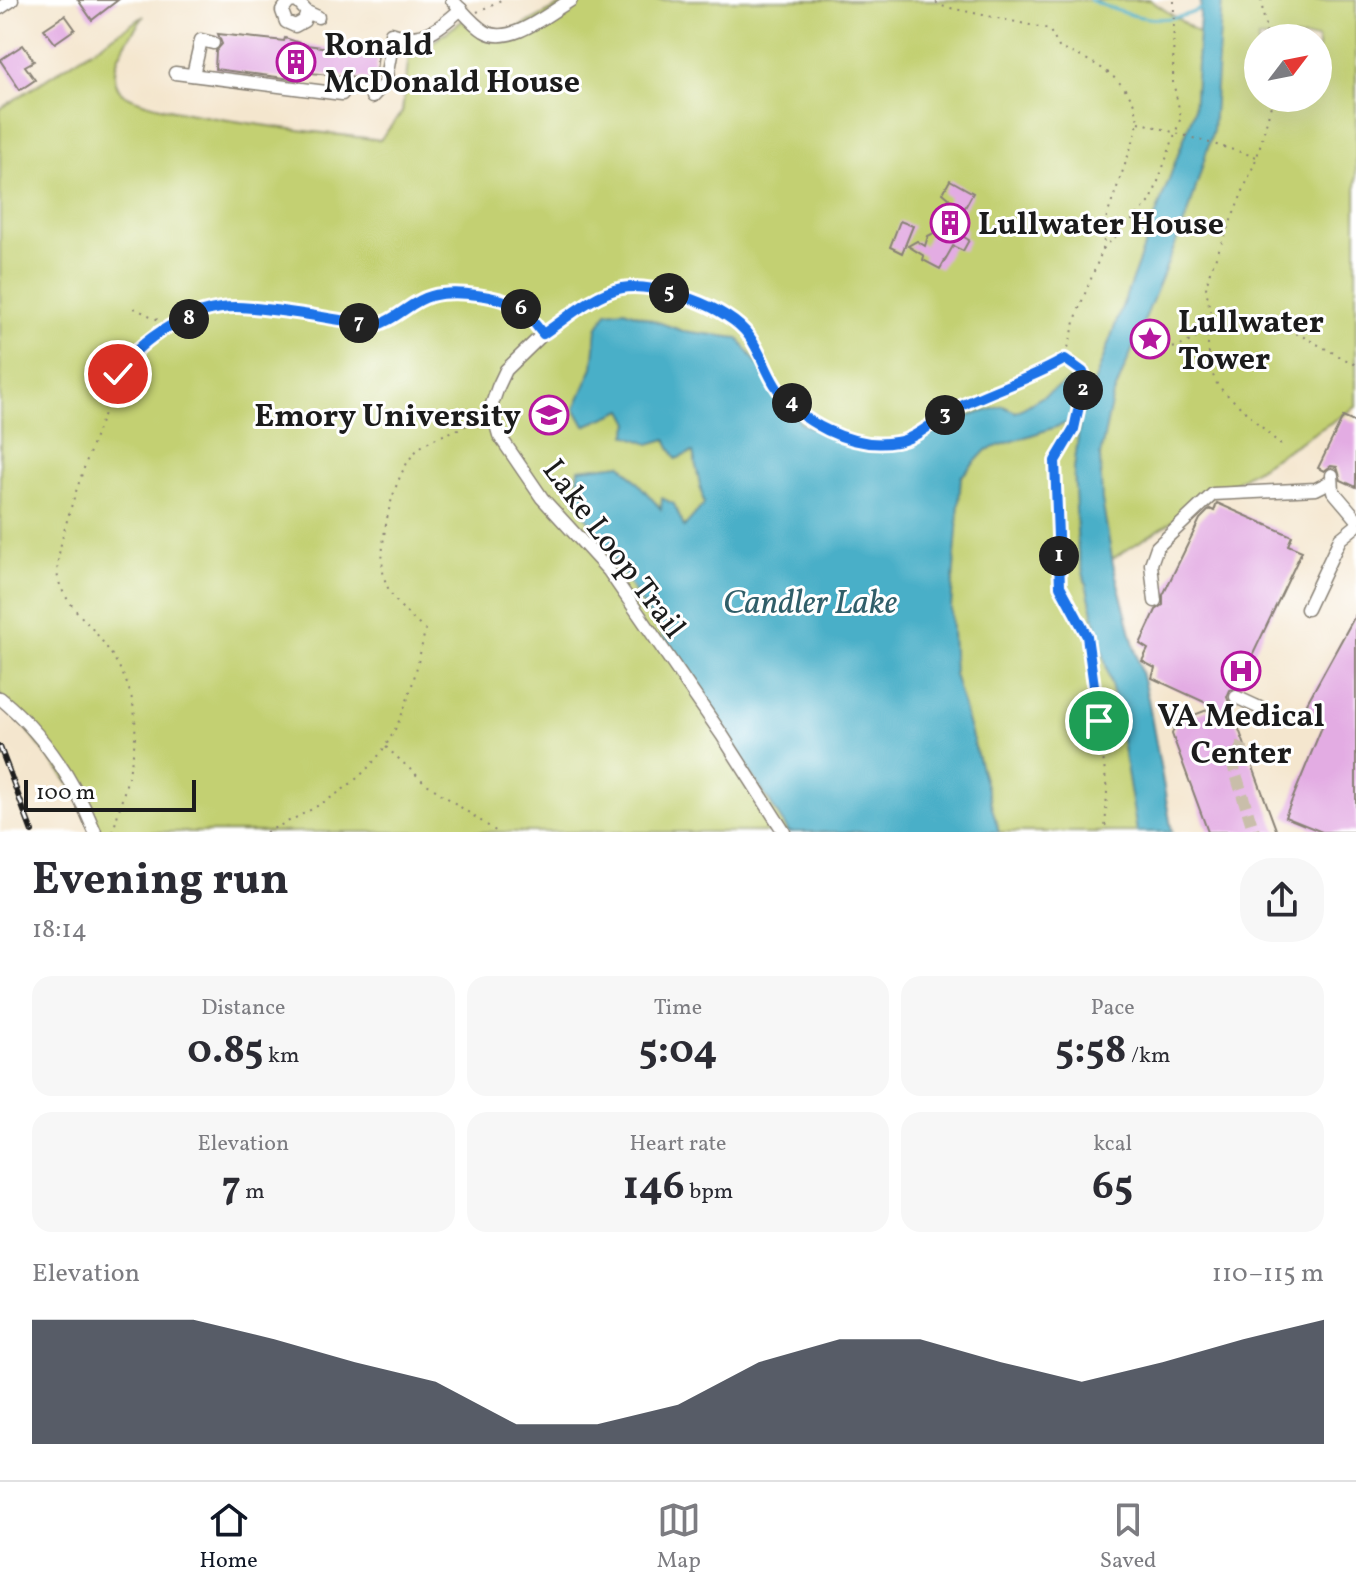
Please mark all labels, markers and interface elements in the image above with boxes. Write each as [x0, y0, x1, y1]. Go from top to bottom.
north arrow [1244, 24, 1332, 112]
map controls [1244, 24, 1332, 112]
place label: Ronald McDonald House [324, 25, 580, 106]
building icon: Ronald McDonald House [275, 41, 317, 83]
building icon: Lullwater House [929, 202, 971, 244]
place label: Lullwater House [978, 204, 1224, 248]
pin: 5 [649, 273, 689, 313]
text: 5 [664, 277, 674, 308]
pin: 6 [501, 289, 541, 329]
text: 6 [515, 293, 527, 324]
pin: 8 [169, 299, 209, 339]
place label: Lullwater Tower [1178, 302, 1324, 383]
text: 8 [183, 303, 195, 334]
pin: 7 [339, 303, 379, 343]
text: 7 [354, 307, 364, 338]
place icon: Lullwater Tower [1129, 318, 1171, 360]
pin [84, 340, 152, 408]
icon: check [96, 352, 140, 396]
pin: 2 [1063, 370, 1103, 410]
text: 2 [1077, 374, 1089, 405]
pin: 4 [772, 383, 812, 423]
text: 4 [785, 387, 799, 418]
school or university icon: Emory University [528, 394, 570, 436]
pin: 3 [925, 395, 965, 435]
place label: Emory University [254, 396, 521, 440]
text: 3 [939, 399, 951, 430]
street label: Lake Loop Trail [531, 451, 695, 649]
pin: 1 [1039, 536, 1079, 576]
text: 1 [1055, 540, 1063, 571]
water label: Candler Lake [723, 581, 898, 628]
hospital icon: VA Medical Center [1220, 650, 1262, 692]
pin [1065, 687, 1133, 755]
place label: VA Medical Center [1157, 696, 1325, 777]
icon: arrive [1077, 699, 1121, 743]
scale bar [24, 776, 196, 812]
text: 100 m [36, 778, 95, 809]
text: Evening run [32, 851, 289, 912]
button: share [1240, 858, 1324, 942]
text: 18:14 [32, 912, 87, 948]
text: Distance [201, 993, 285, 1024]
text: Time [654, 993, 702, 1024]
text: Pace [1091, 993, 1135, 1024]
text: 0.85 [187, 1024, 264, 1080]
text: 5:04 [639, 1024, 717, 1080]
text: 5:58 [1055, 1024, 1127, 1080]
text: km [264, 1041, 299, 1072]
text: /km [1127, 1041, 1170, 1072]
text: Elevation [198, 1129, 289, 1160]
text: Heart rate [629, 1129, 727, 1160]
text: kcal [1093, 1129, 1132, 1160]
text: 7 [222, 1160, 241, 1216]
text: 146 [623, 1160, 685, 1216]
text: 65 [1092, 1160, 1133, 1216]
text: m [241, 1177, 265, 1208]
text: bpm [685, 1177, 733, 1208]
text: Elevation [32, 1256, 140, 1292]
text: 110–115 m [1212, 1256, 1324, 1292]
tab: Home [200, 1498, 258, 1577]
tab: Map [657, 1498, 701, 1577]
tab: Saved [1100, 1498, 1156, 1577]

